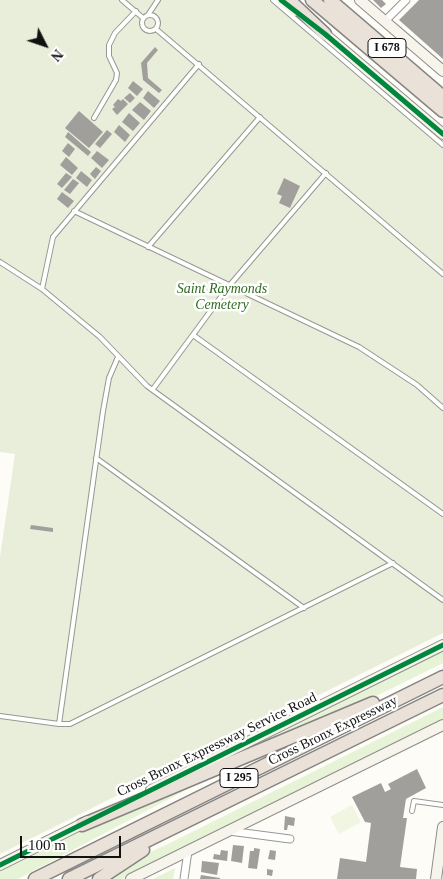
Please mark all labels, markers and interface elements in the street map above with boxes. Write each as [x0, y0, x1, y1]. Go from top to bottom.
north arrow [20, 20, 70, 70]
road number: I 678 [368, 38, 406, 58]
text: N [48, 46, 66, 64]
park label: Saint Raymonds Cemetery [177, 281, 267, 314]
street label: Cross Bronx Expressway Service Road [114, 689, 320, 801]
street label: Cross Bronx Expressway [266, 692, 400, 770]
road number: I 295 [220, 768, 258, 788]
scale bar [22, 826, 124, 858]
text: 100 m [28, 837, 66, 853]

